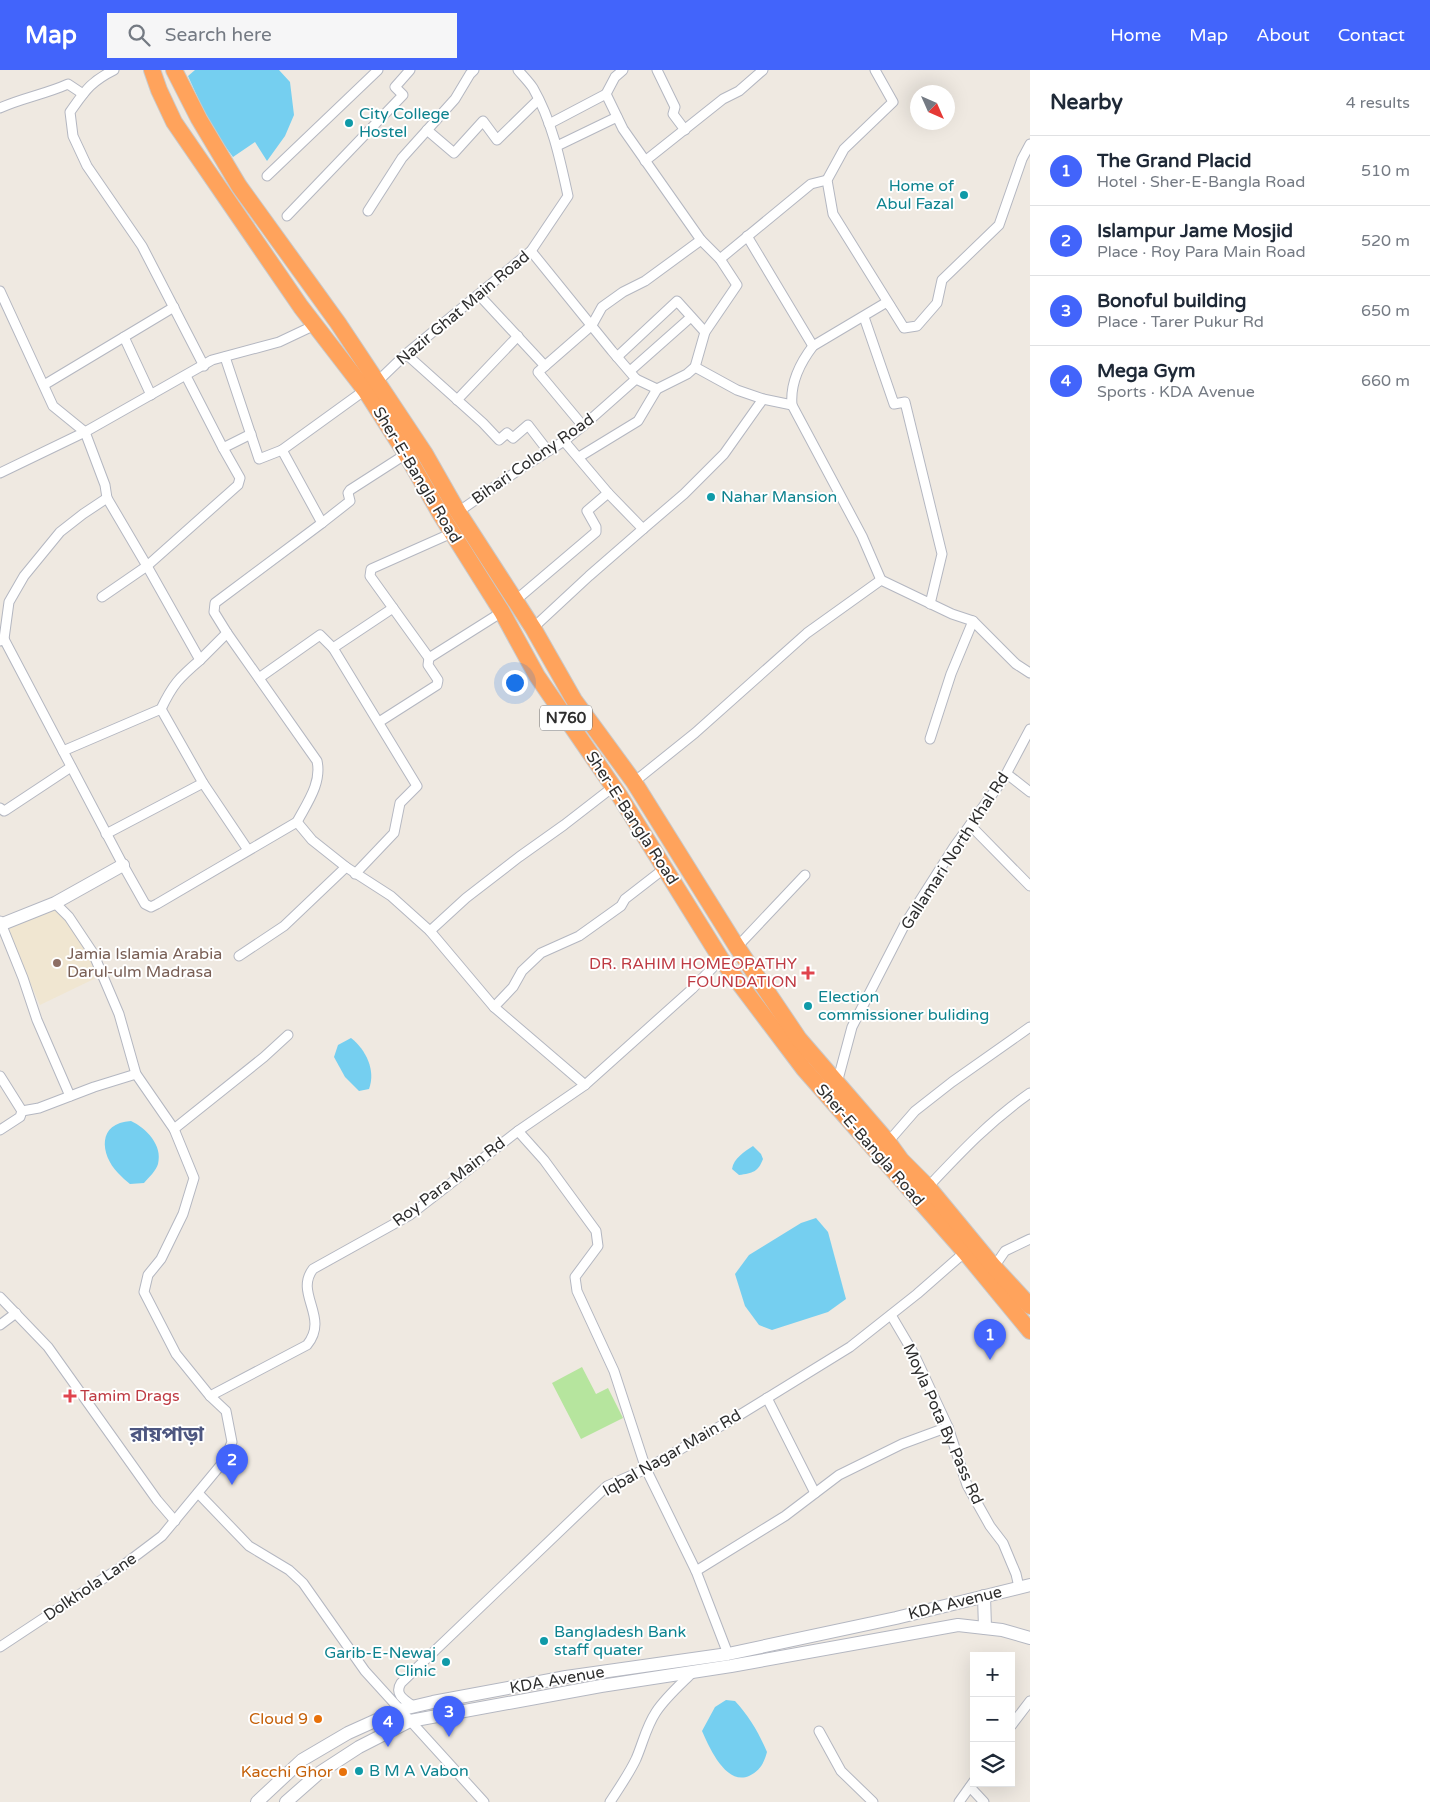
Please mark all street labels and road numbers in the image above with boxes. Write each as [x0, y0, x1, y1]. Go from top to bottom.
street label: Nazir Ghat Main Road [392, 246, 534, 370]
street label: Sher-E-Bangla Road [368, 403, 466, 547]
street label: Bihari Colony Road [468, 409, 598, 509]
road number: N760 [540, 706, 592, 730]
street label: Sher-E-Bangla Road [581, 747, 683, 889]
street label: Gallamari North Khal Rd [897, 769, 1013, 933]
street label: Sher-E-Bangla Road [812, 1080, 928, 1210]
street label: Roy Para Main Rd [389, 1133, 509, 1231]
street label: Moyla Pota By Pass Rd [898, 1340, 988, 1508]
street label: Iqbal Nagar Main Rd [599, 1405, 745, 1501]
street label: Dolkhola Lane [40, 1549, 140, 1625]
street label: KDA Avenue [906, 1582, 1004, 1624]
street label: KDA Avenue [508, 1662, 606, 1698]

